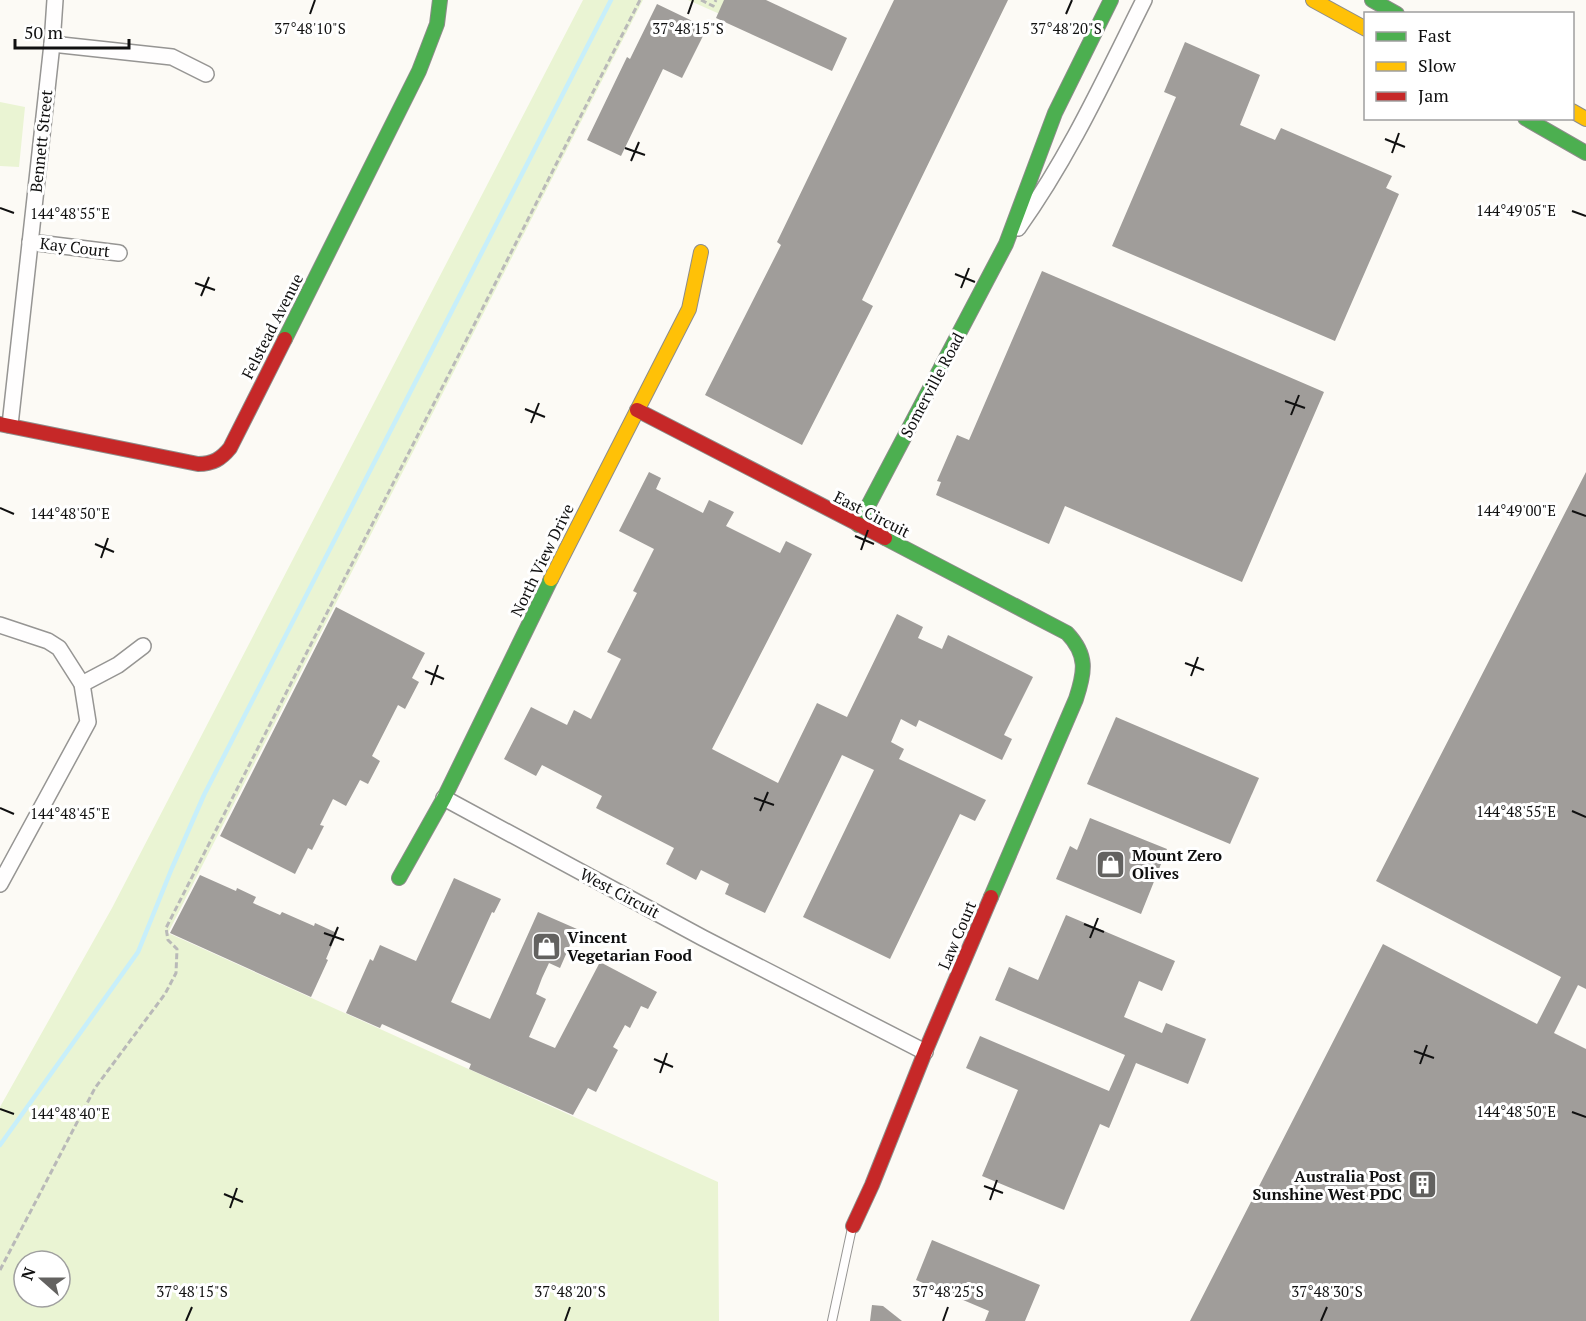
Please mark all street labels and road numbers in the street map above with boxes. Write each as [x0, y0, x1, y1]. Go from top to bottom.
street label: Bennett Street [25, 88, 57, 194]
street label: Kay Court [39, 232, 111, 262]
street label: Felstead Avenue [236, 270, 308, 382]
street label: Somerville Road [895, 329, 969, 441]
street label: East Circuit [830, 485, 914, 543]
street label: North View Drive [505, 500, 579, 620]
street label: West Circuit [576, 863, 664, 923]
street label: Law Court [933, 897, 981, 973]

